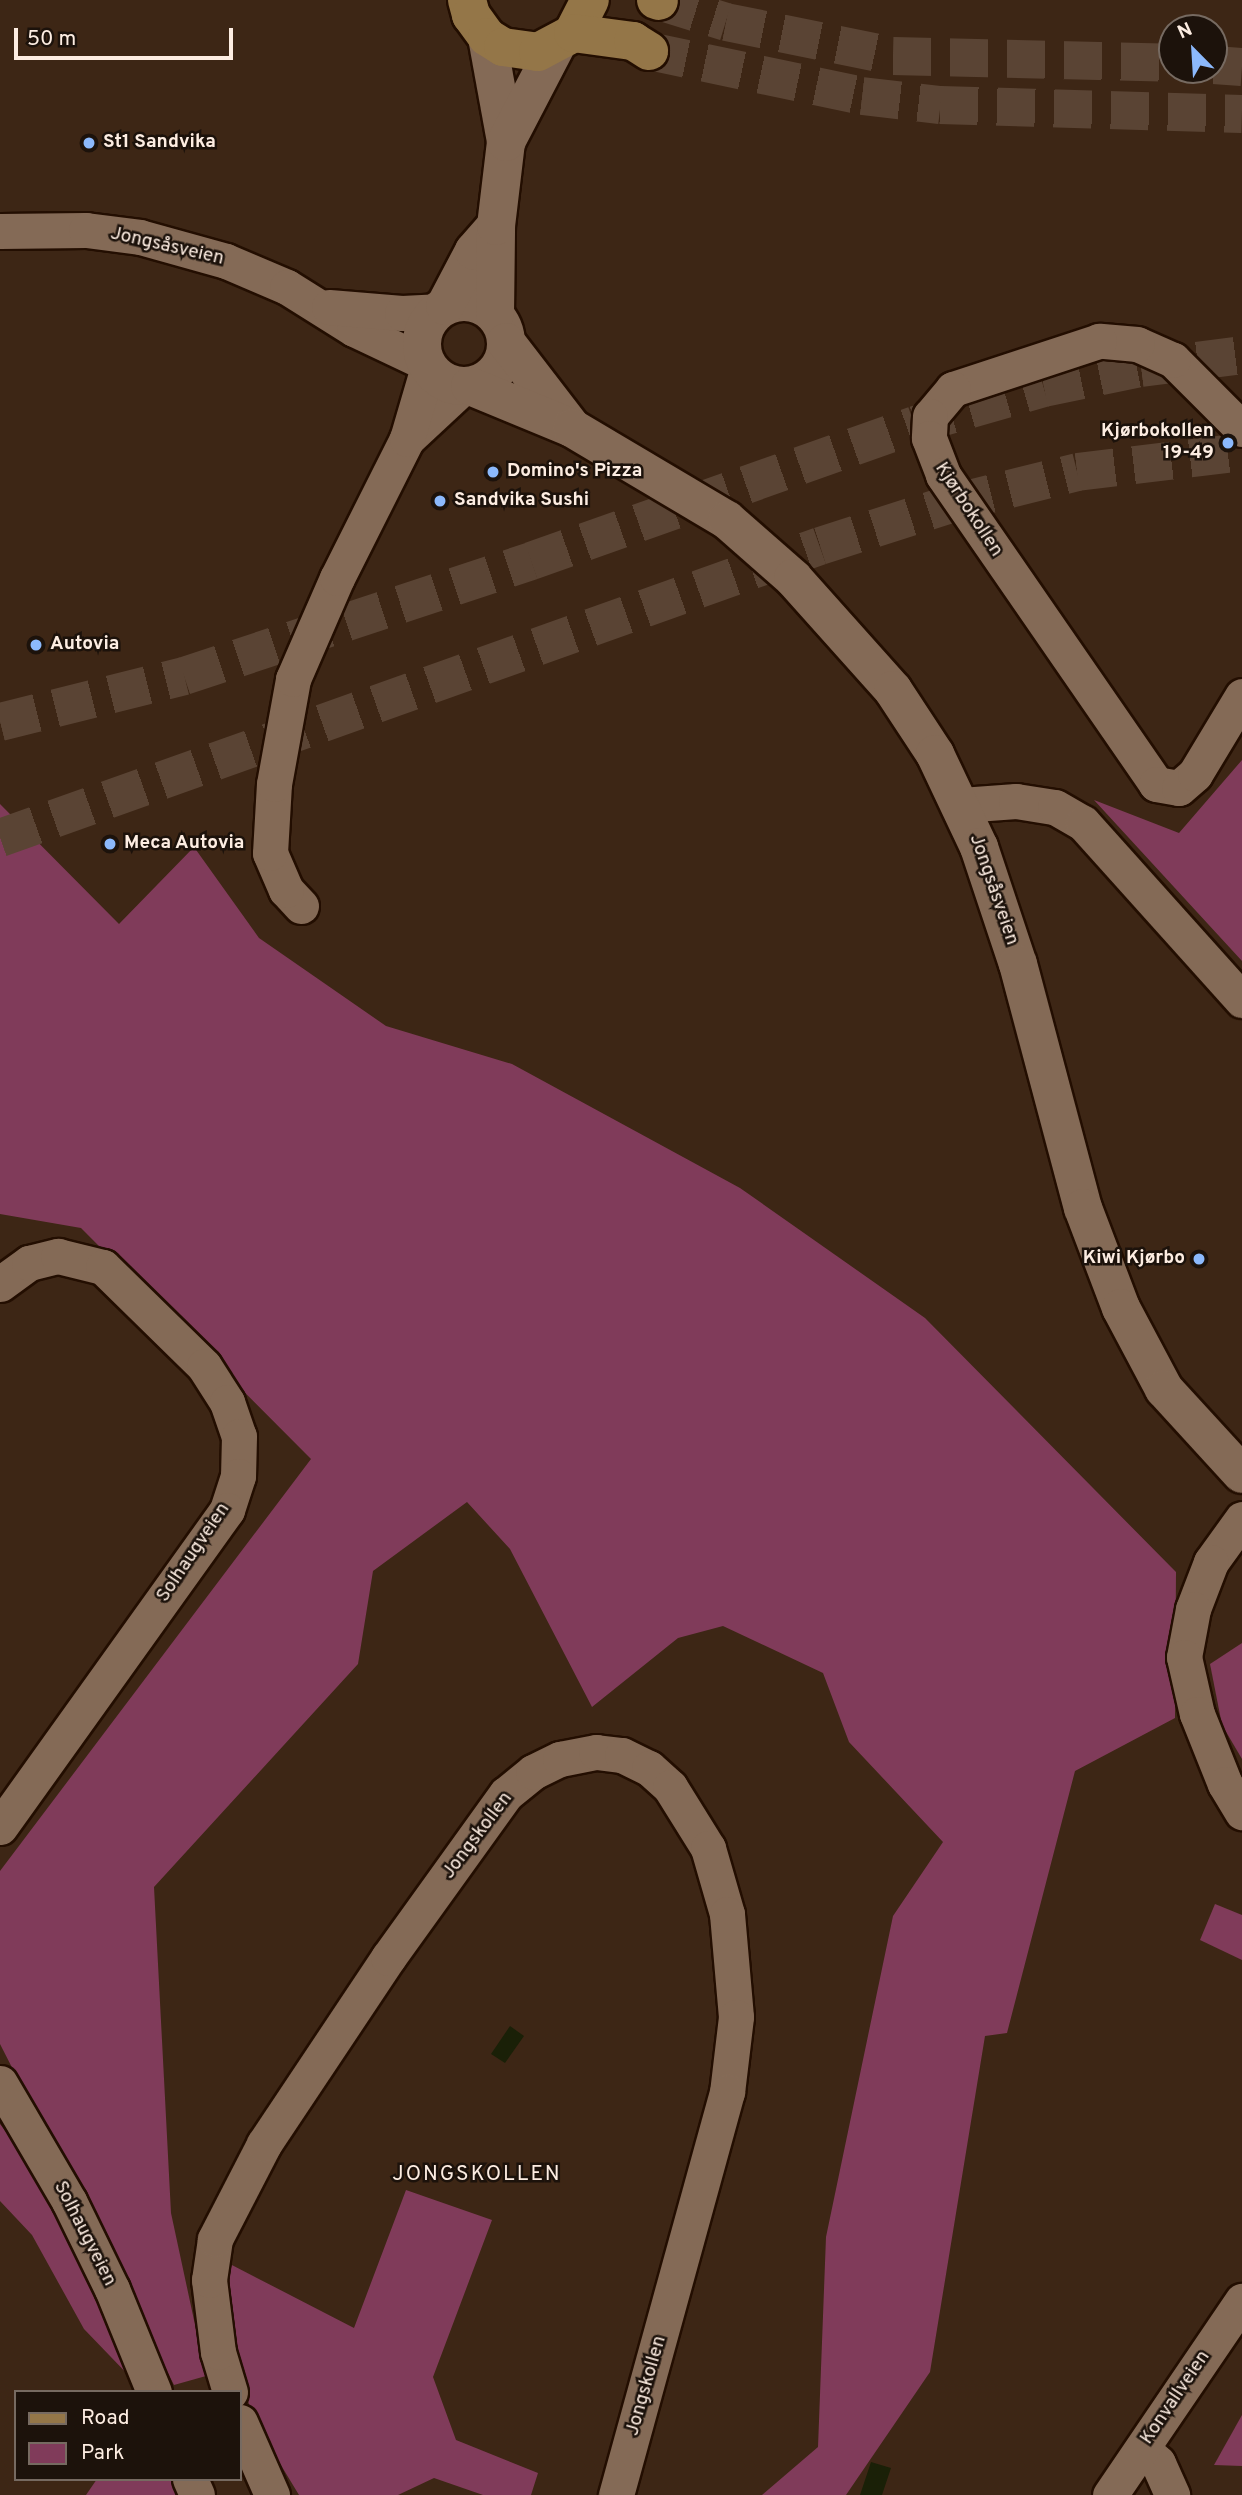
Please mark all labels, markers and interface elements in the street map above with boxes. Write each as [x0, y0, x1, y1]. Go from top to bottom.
scale bar [18, 14, 236, 58]
north arrow [1158, 14, 1228, 84]
text: N [1174, 18, 1196, 45]
text: 50 m [27, 26, 76, 53]
place label: St1 Sandvika [103, 132, 216, 154]
marker: St1 Sandvika [81, 135, 97, 151]
street label: Jongsåsveien [108, 223, 226, 271]
place label: Kjørbokollen 19-49 [1101, 421, 1214, 465]
marker: Kjørbokollen 19-49 [1220, 435, 1236, 451]
street label: Kjørbokollen [929, 459, 1007, 561]
place label: Domino's Pizza [507, 461, 642, 483]
marker: Domino's Pizza [485, 464, 501, 480]
place label: Sandvika Sushi [454, 490, 589, 512]
marker: Sandvika Sushi [432, 493, 448, 509]
place label: Autovia [50, 634, 119, 656]
marker: Autovia [28, 637, 44, 653]
street label: Jongsåsveien [963, 832, 1023, 948]
place label: Meca Autovia [124, 833, 245, 855]
marker: Meca Autovia [102, 836, 118, 852]
place label: Kiwi Kjørbo [1083, 1248, 1185, 1270]
marker: Kiwi Kjørbo [1191, 1251, 1207, 1267]
street label: Solhaugveien [152, 1499, 236, 1607]
street label: Jongskollen [438, 1788, 518, 1884]
district label: JONGSKOLLEN [394, 2162, 560, 2188]
street label: Solhaugveien [48, 2178, 120, 2290]
street label: Jongskollen [622, 2334, 672, 2438]
street label: Konvallveien [1136, 2347, 1216, 2449]
legend [14, 2390, 242, 2481]
text: Road [81, 2405, 130, 2432]
text: Park [81, 2440, 124, 2467]

